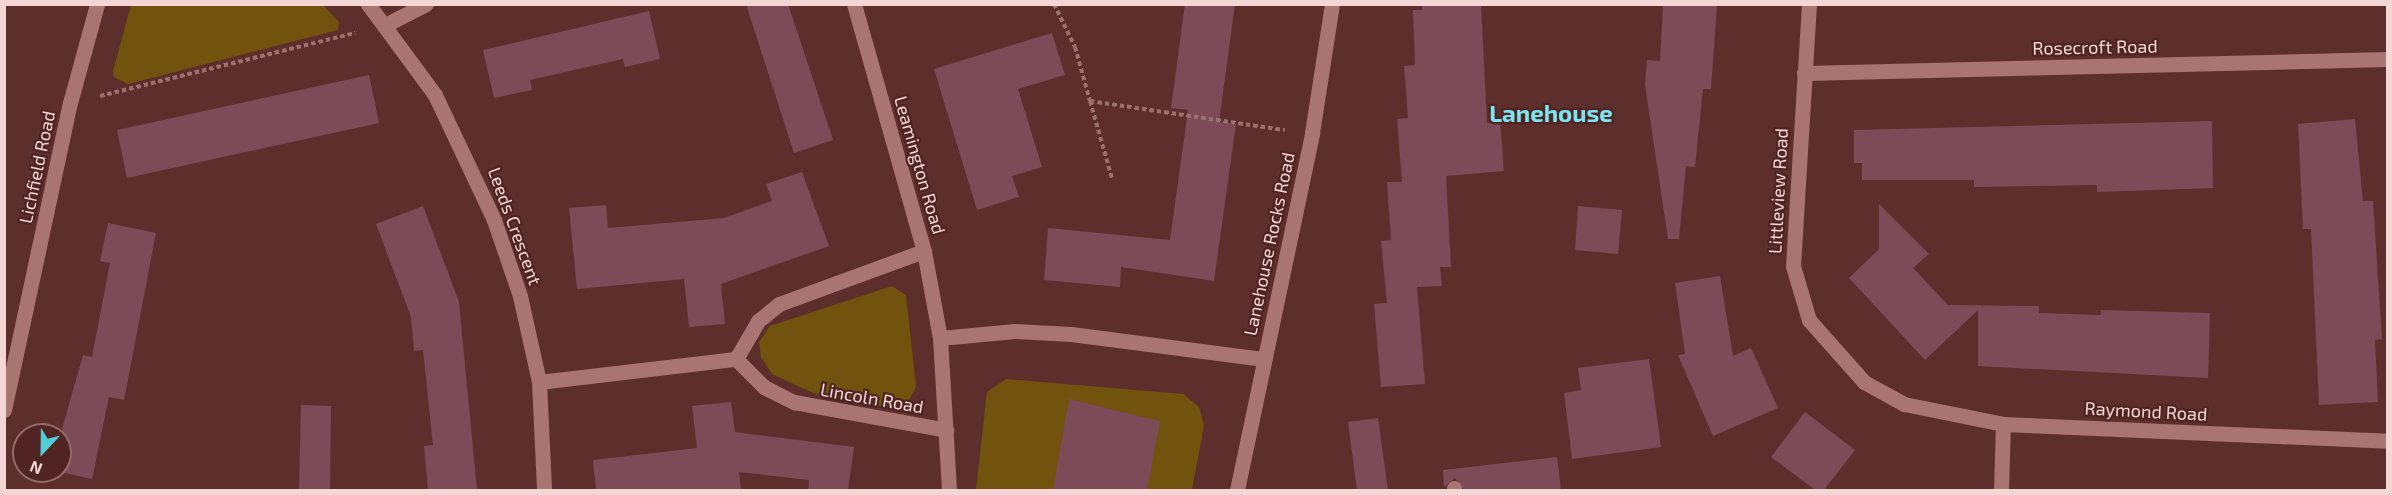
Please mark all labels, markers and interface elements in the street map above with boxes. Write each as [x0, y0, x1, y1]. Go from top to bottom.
street label: Rosecroft Road [2032, 35, 2158, 59]
street label: Leamington Road [890, 94, 950, 236]
district label: Lanehouse [1489, 99, 1613, 127]
street label: Lichfield Road [15, 109, 59, 225]
street label: Littleview Road [1764, 127, 1792, 255]
street label: Lanehouse Rocks Road [1239, 150, 1299, 338]
street label: Leeds Crescent [484, 164, 546, 288]
street label: Lincoln Road [819, 378, 925, 418]
street label: Raymond Road [2084, 397, 2208, 425]
north arrow [12, 423, 72, 483]
text: N [27, 457, 45, 479]

